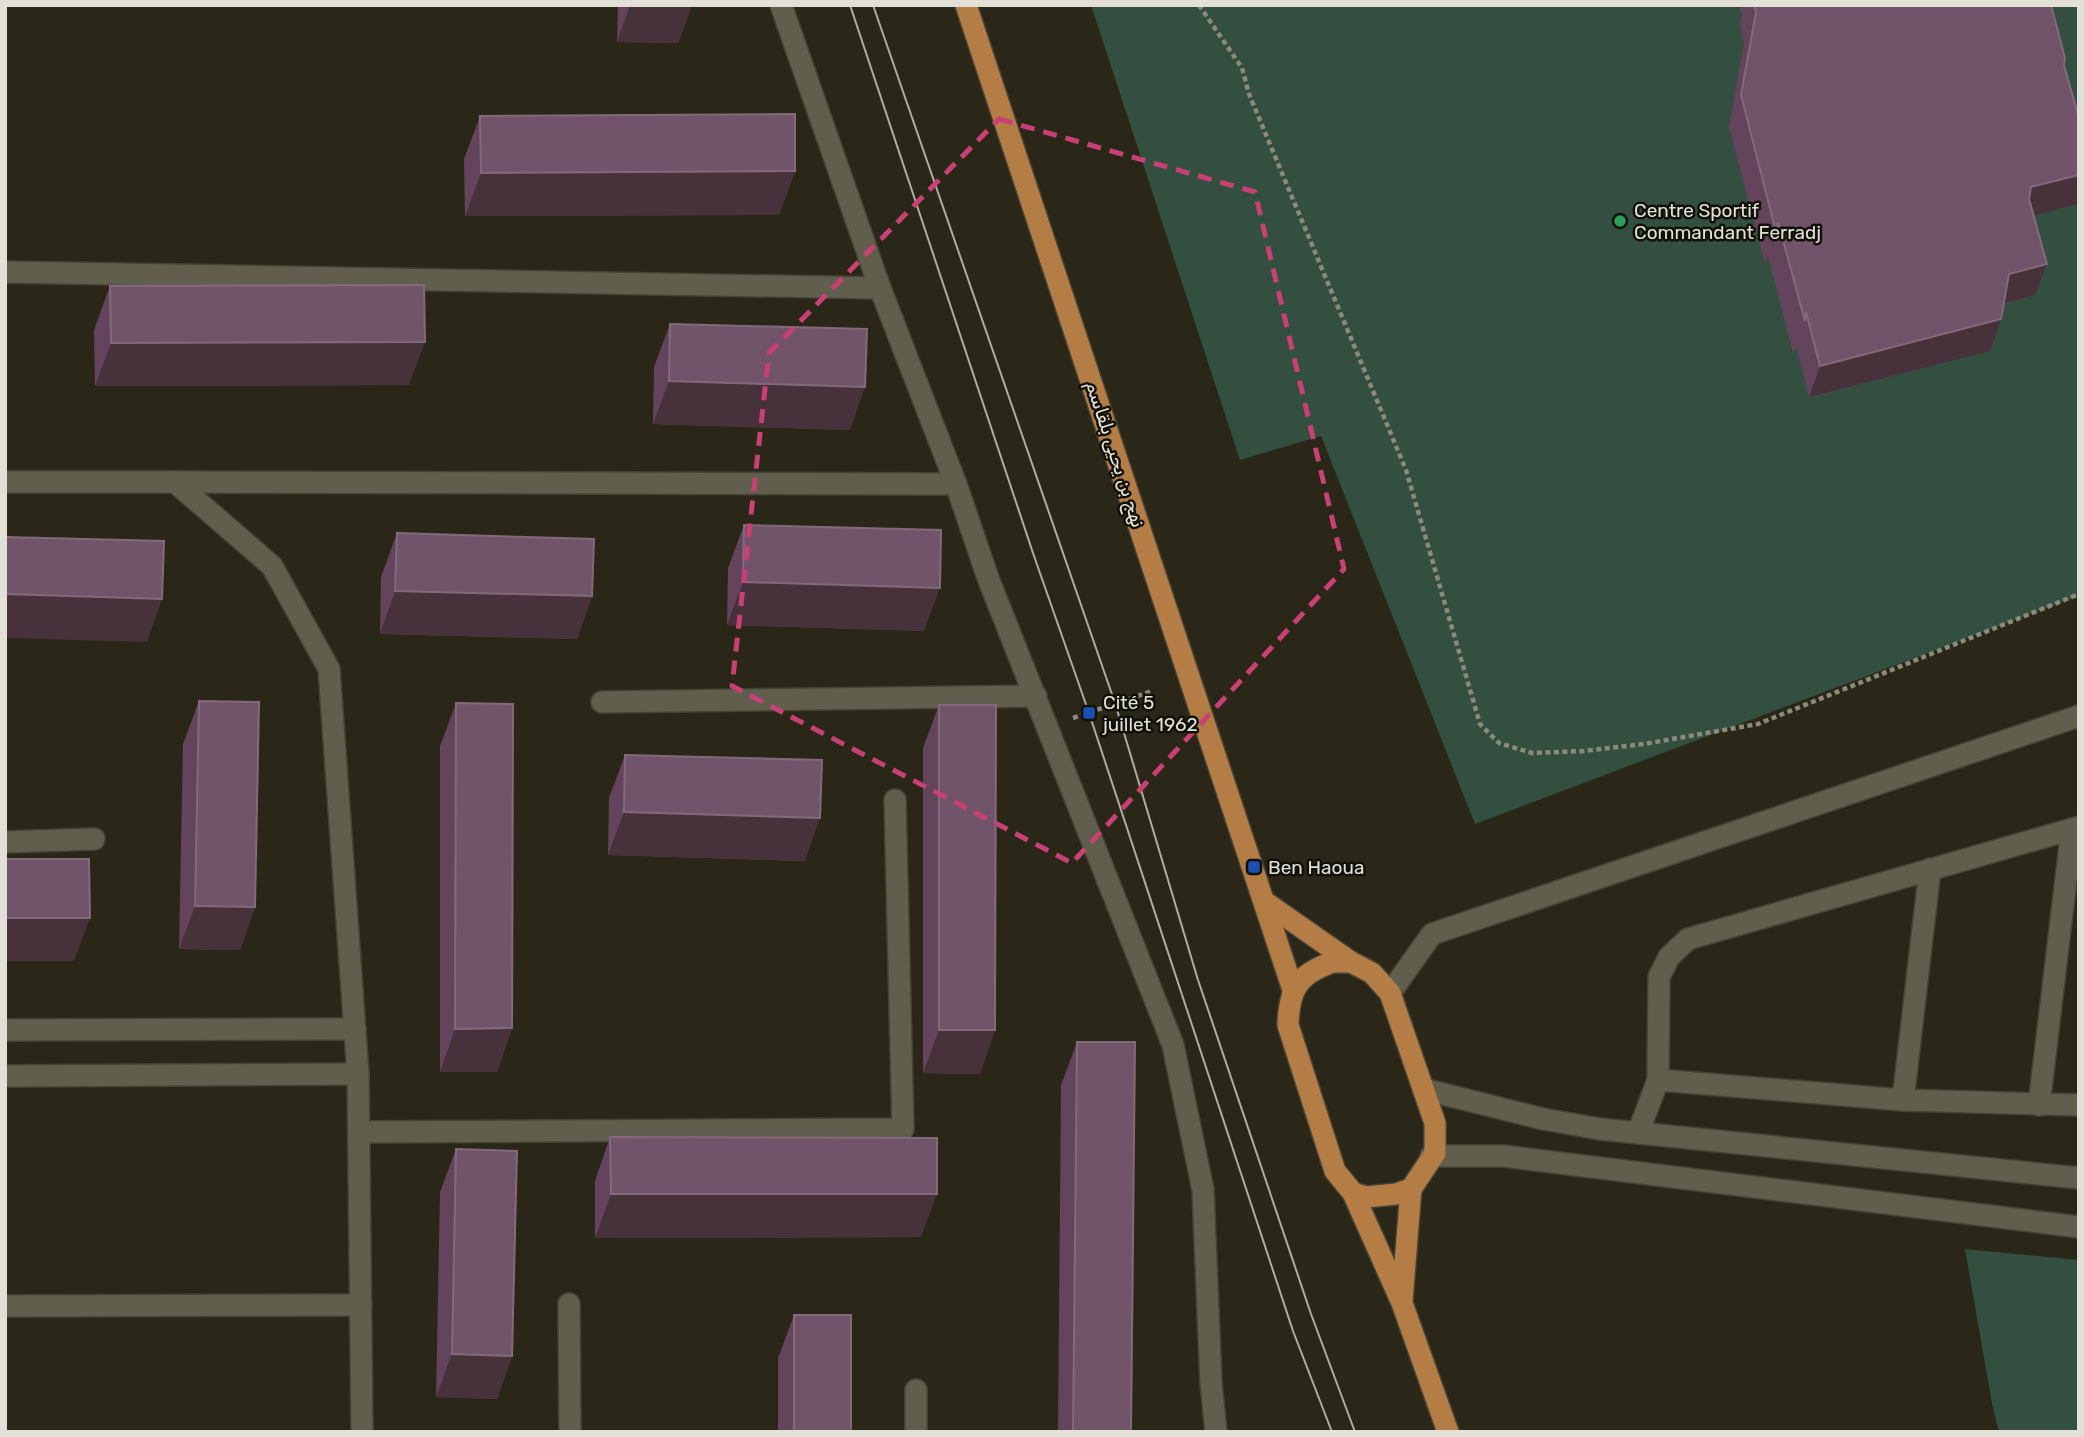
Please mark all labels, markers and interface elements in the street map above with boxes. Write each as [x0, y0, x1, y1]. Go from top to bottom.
place label: Centre Sportif Commandant Ferradj [1634, 199, 1821, 244]
marker: Centre Sportif Commandant Ferradj [1612, 213, 1628, 229]
street label: نهج بن يحيى بلقاسم [1079, 378, 1150, 531]
place label: Cité 5 juillet 1962 [1102, 691, 1198, 736]
marker: Cité 5 juillet 1962 [1081, 705, 1097, 721]
place label: Ben Haoua [1268, 856, 1364, 879]
marker: Ben Haoua [1246, 859, 1262, 875]

